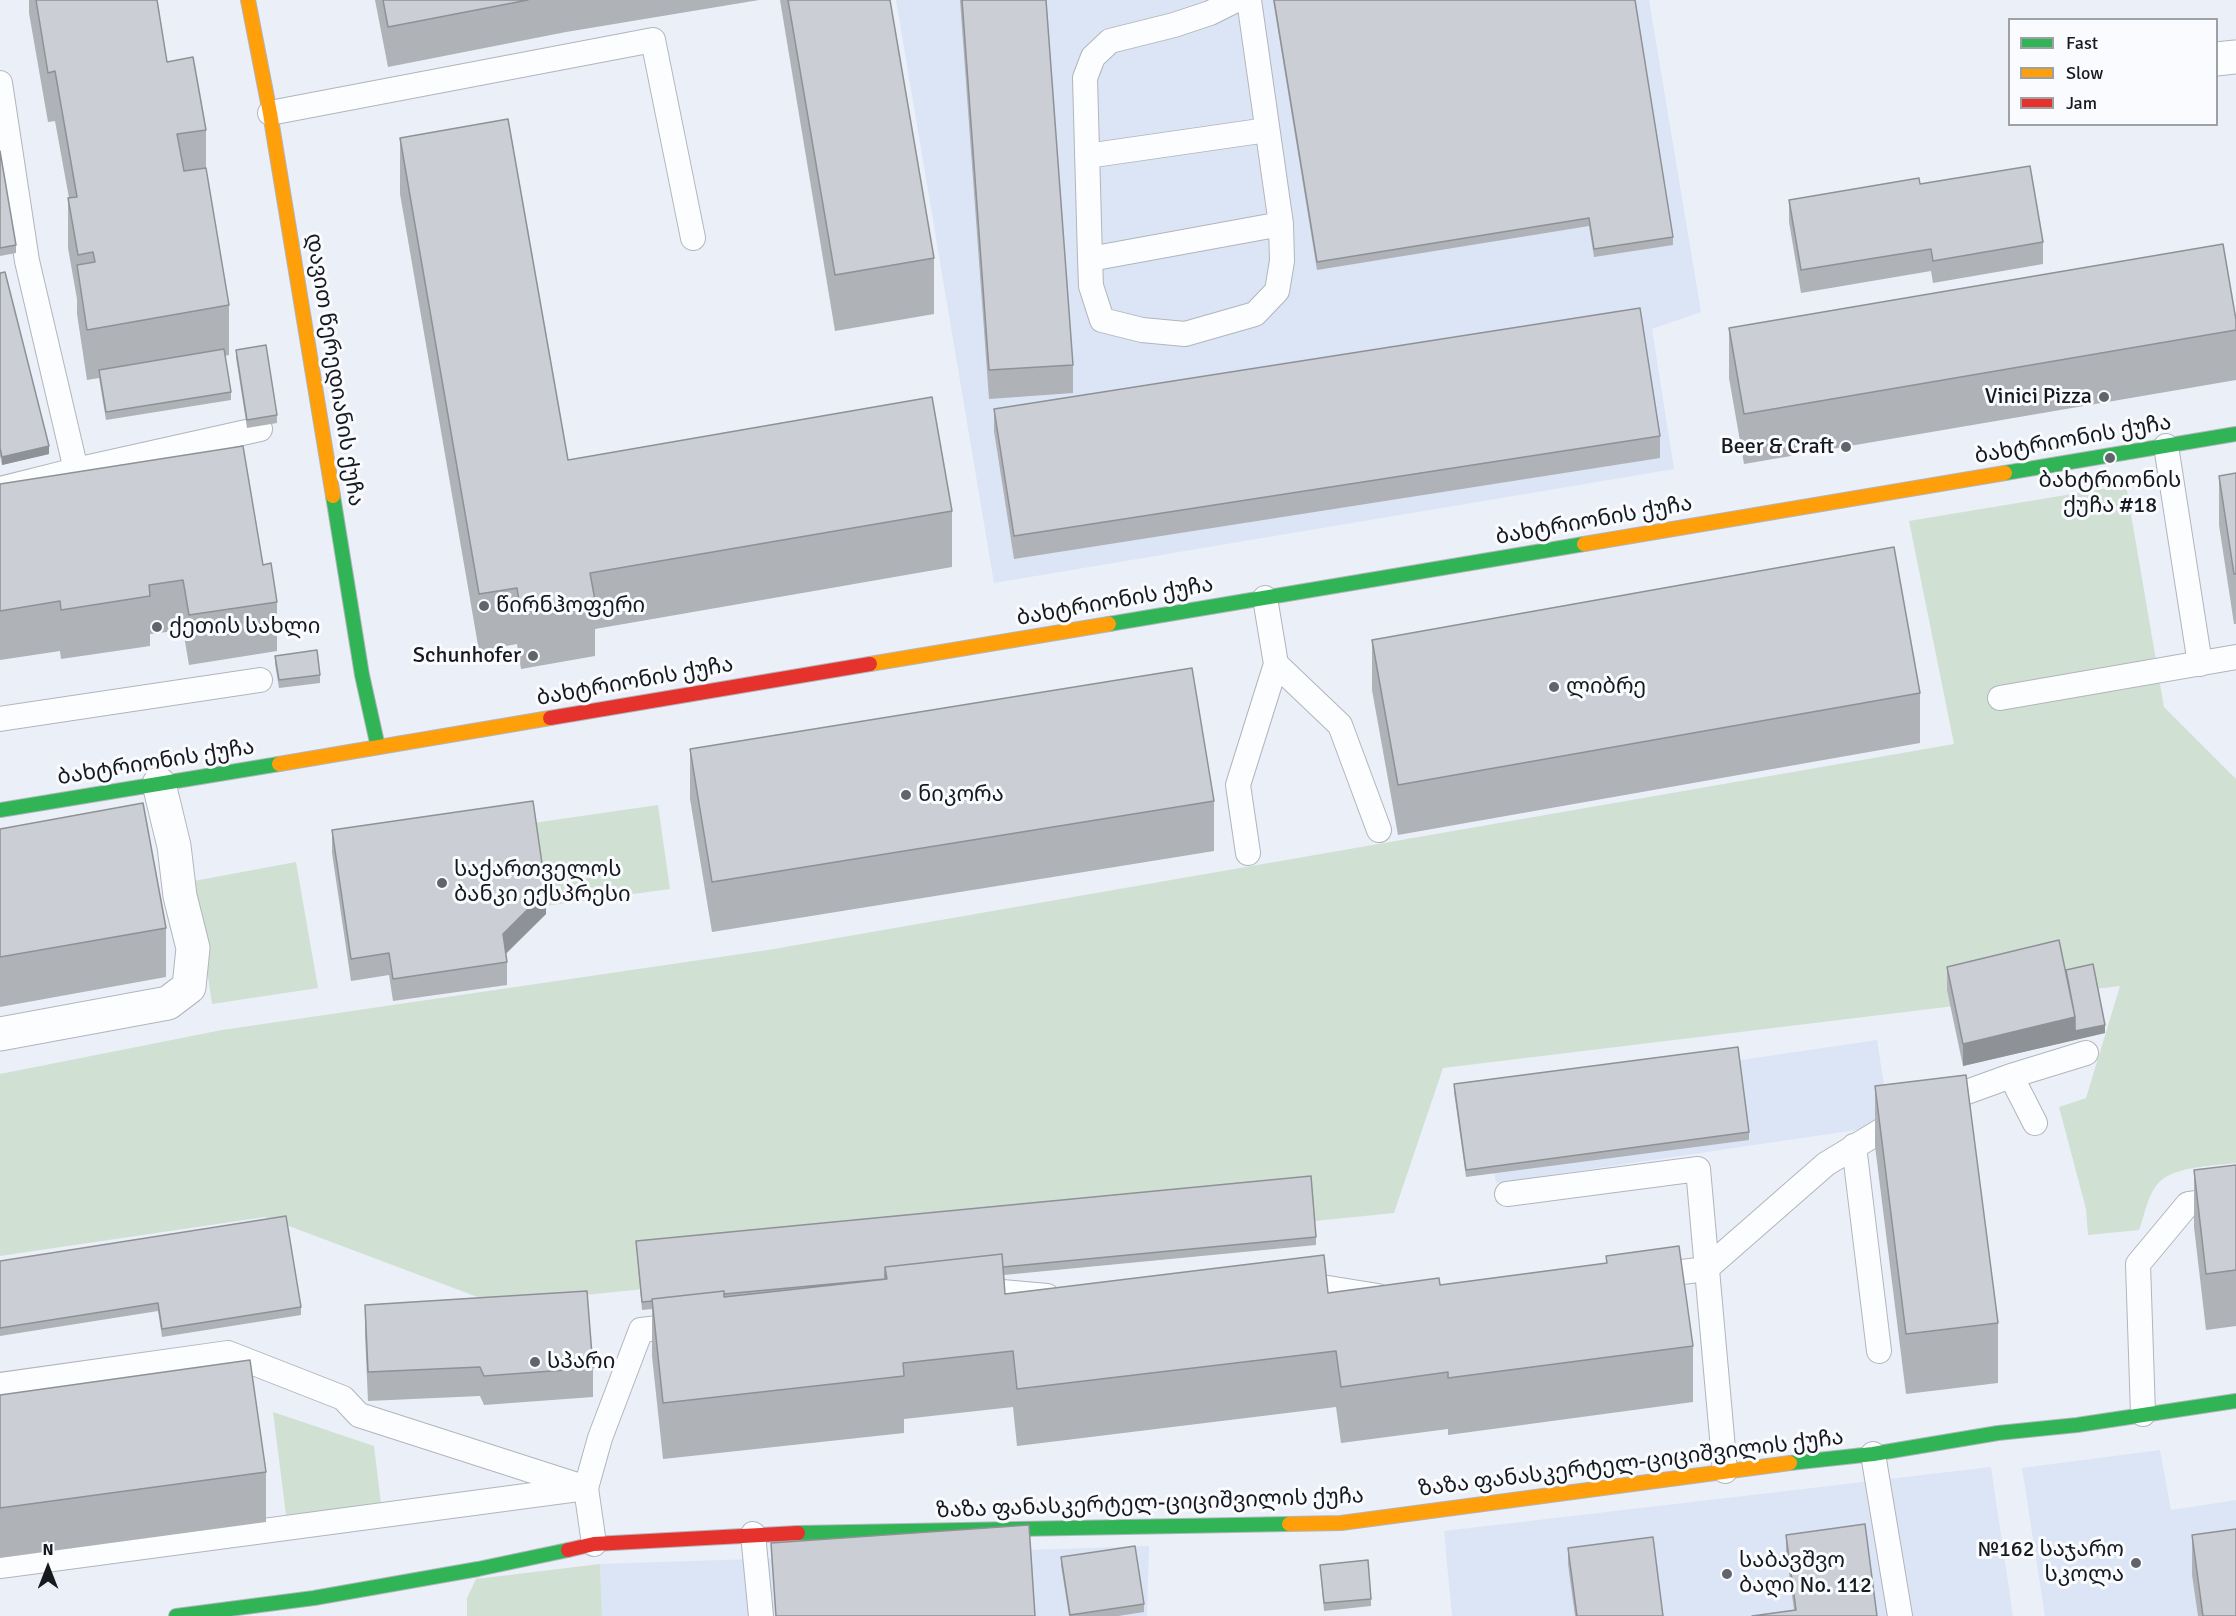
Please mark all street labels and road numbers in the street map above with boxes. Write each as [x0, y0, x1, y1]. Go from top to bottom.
street label: დავით წერედიანის ქუჩა [299, 232, 369, 508]
street label: ბახტრიონის ქუჩა [1973, 410, 2173, 470]
street label: ბახტრიონის ქუჩა [1494, 491, 1694, 551]
street label: ბახტრიონის ქუჩა [1015, 572, 1215, 632]
street label: ბახტრიონის ქუჩა [535, 652, 735, 712]
street label: ბახტრიონის ქუჩა [56, 734, 256, 792]
street label: ზაზა ფანასკერტელ-ციციშვილის ქუჩა [1417, 1425, 1845, 1503]
street label: ზაზა ფანასკერტელ-ციციშვილის ქუჩა [936, 1483, 1364, 1525]

